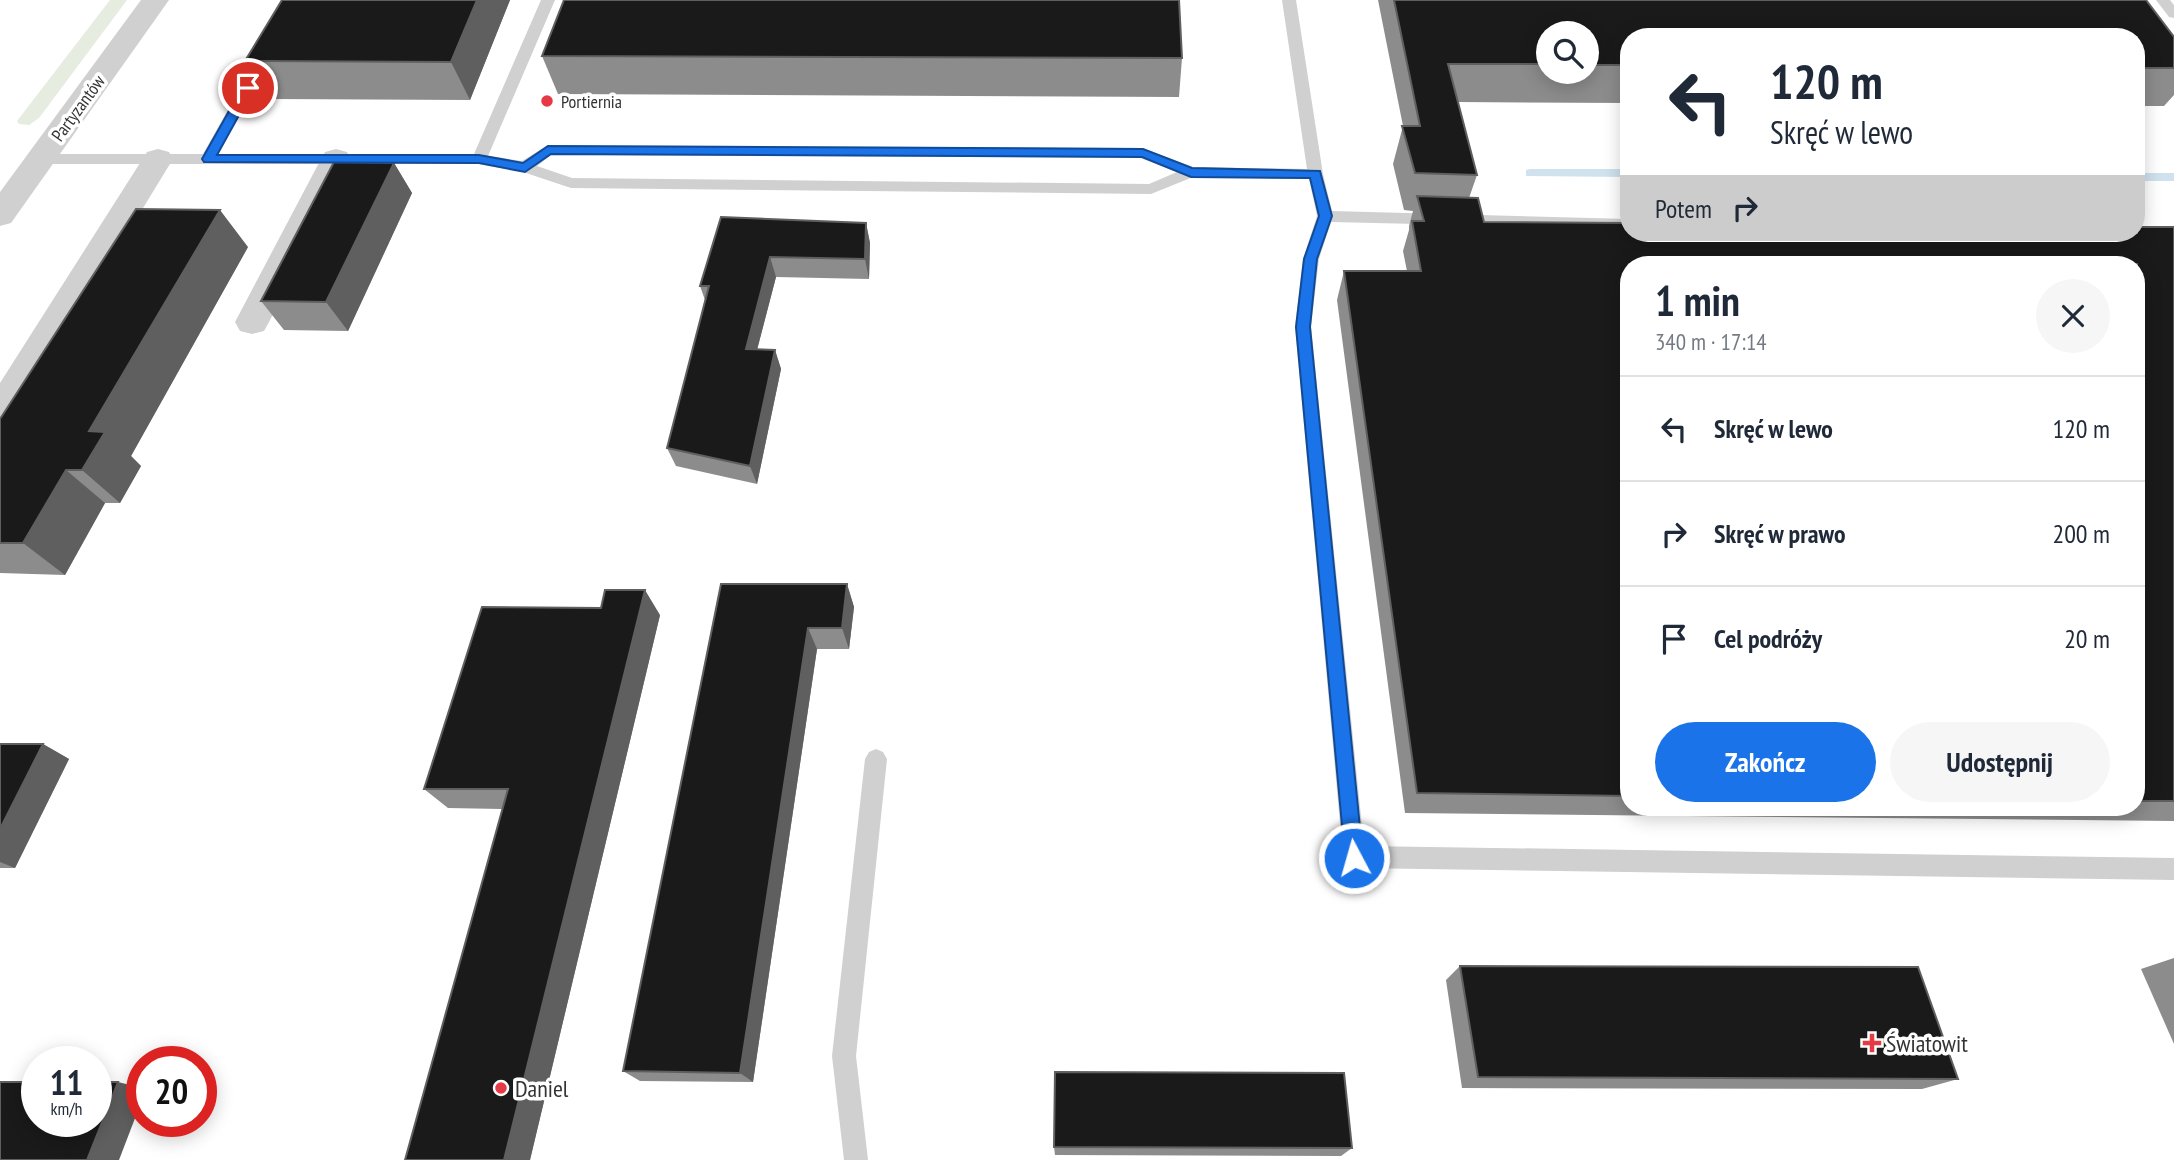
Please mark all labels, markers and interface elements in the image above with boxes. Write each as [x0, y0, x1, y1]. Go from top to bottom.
map controls [1536, 21, 1599, 84]
button: search [1536, 21, 1599, 84]
text: 120 m [1770, 49, 1883, 113]
icon: left [1655, 56, 1746, 147]
pin [218, 58, 278, 118]
icon: arrive [229, 69, 267, 107]
street label: Partyzantów [46, 70, 110, 146]
place label: Portiernia [561, 90, 622, 113]
marker: Portiernia [539, 93, 555, 109]
text: Skręć w lewo [1770, 111, 1913, 153]
icon: right [1726, 189, 1764, 227]
text: Potem [1655, 192, 1712, 225]
text: 1 min [1655, 273, 1740, 328]
button: close [2036, 279, 2110, 353]
text: 340 m · 17:14 [1655, 327, 1767, 356]
icon: left [1655, 410, 1693, 448]
text: Skręć w lewo [1714, 412, 1833, 445]
text: 120 m [2052, 412, 2110, 445]
icon: right [1655, 515, 1693, 553]
text: Skręć w prawo [1714, 517, 1845, 550]
text: 200 m [2052, 517, 2110, 550]
icon: arrive [1655, 620, 1693, 658]
text: Cel podróży [1714, 622, 1822, 655]
text: 20 m [2064, 622, 2110, 655]
button: Zakończ [1655, 722, 1876, 802]
button: Udostępnij [1890, 722, 2110, 802]
position arrow [1317, 821, 1391, 895]
place label: Światowit [1886, 1028, 1968, 1059]
marker: Światowit [1864, 1035, 1880, 1051]
speed limit sign: 20 [126, 1046, 217, 1137]
text: 11 [50, 1059, 83, 1105]
place label: Daniel [515, 1073, 569, 1104]
marker: Daniel [493, 1080, 509, 1096]
text: km/h [51, 1097, 82, 1120]

